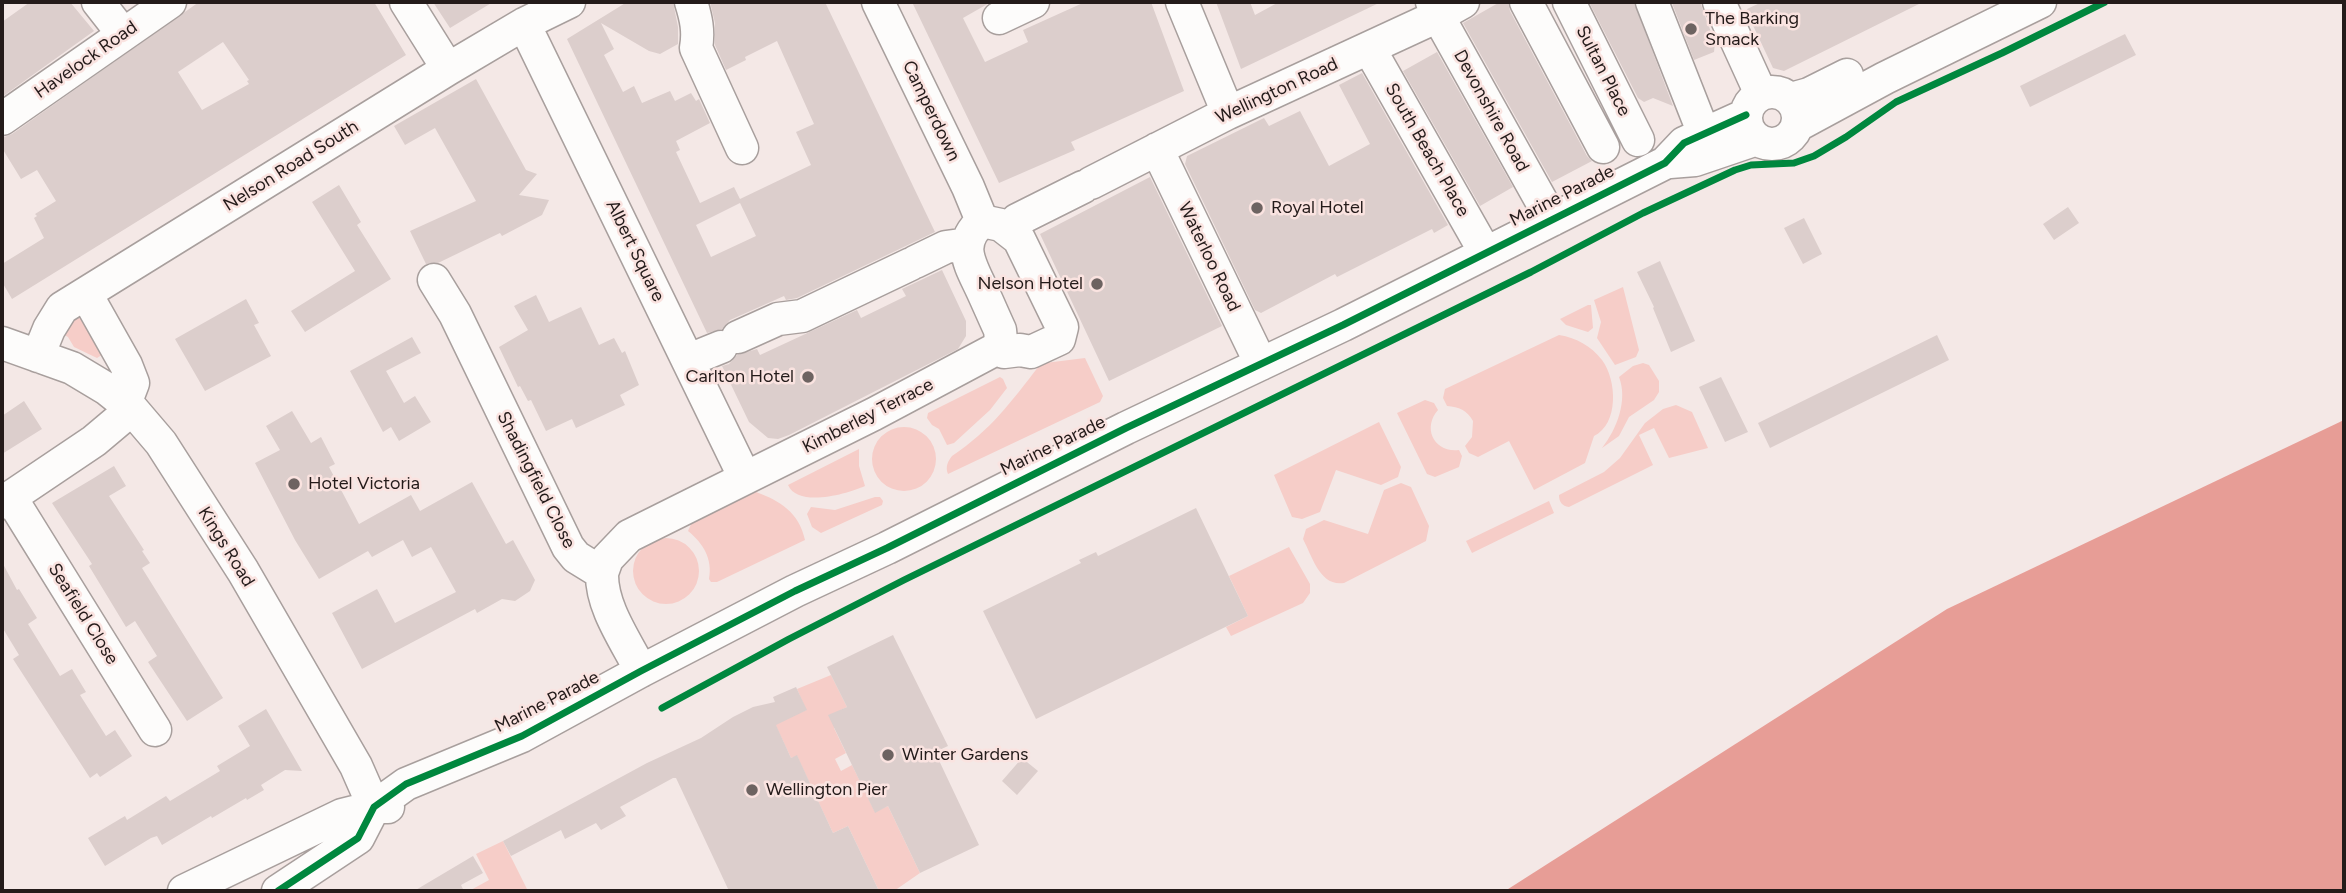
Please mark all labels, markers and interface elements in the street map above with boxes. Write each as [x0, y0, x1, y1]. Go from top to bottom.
place label: The Barking Smack [1705, 8, 1799, 50]
street label: Havelock Road [31, 17, 141, 103]
marker: The Barking Smack [1683, 21, 1699, 37]
street label: Sultan Place [1571, 22, 1635, 120]
street label: Devonshire Road [1449, 46, 1533, 176]
street label: Wellington Road [1213, 53, 1341, 129]
street label: Camperdown [897, 57, 965, 165]
street label: South Beach Place [1380, 80, 1474, 220]
street label: Nelson Road South [219, 116, 363, 216]
street label: Marine Parade [1506, 160, 1618, 232]
street label: Albert Square [601, 197, 669, 305]
place label: Royal Hotel [1271, 197, 1364, 219]
street label: Waterloo Road [1173, 199, 1245, 315]
marker: Royal Hotel [1249, 200, 1265, 216]
place label: Nelson Hotel [977, 273, 1083, 295]
marker: Nelson Hotel [1089, 276, 1105, 292]
place label: Carlton Hotel [686, 366, 794, 388]
marker: Carlton Hotel [800, 369, 816, 385]
street label: Kimberley Terrace [799, 374, 937, 458]
street label: Shadingfield Close [492, 408, 580, 552]
street label: Marine Parade [997, 411, 1109, 481]
place label: Hotel Victoria [308, 473, 420, 495]
marker: Hotel Victoria [286, 476, 302, 492]
street label: Kings Road [193, 503, 259, 591]
street label: Seafield Close [43, 559, 123, 669]
street label: Marine Parade [491, 666, 603, 738]
place label: Winter Gardens [902, 744, 1028, 766]
marker: Winter Gardens [880, 747, 896, 763]
place label: Wellington Pier [766, 779, 887, 801]
marker: Wellington Pier [744, 782, 760, 798]

